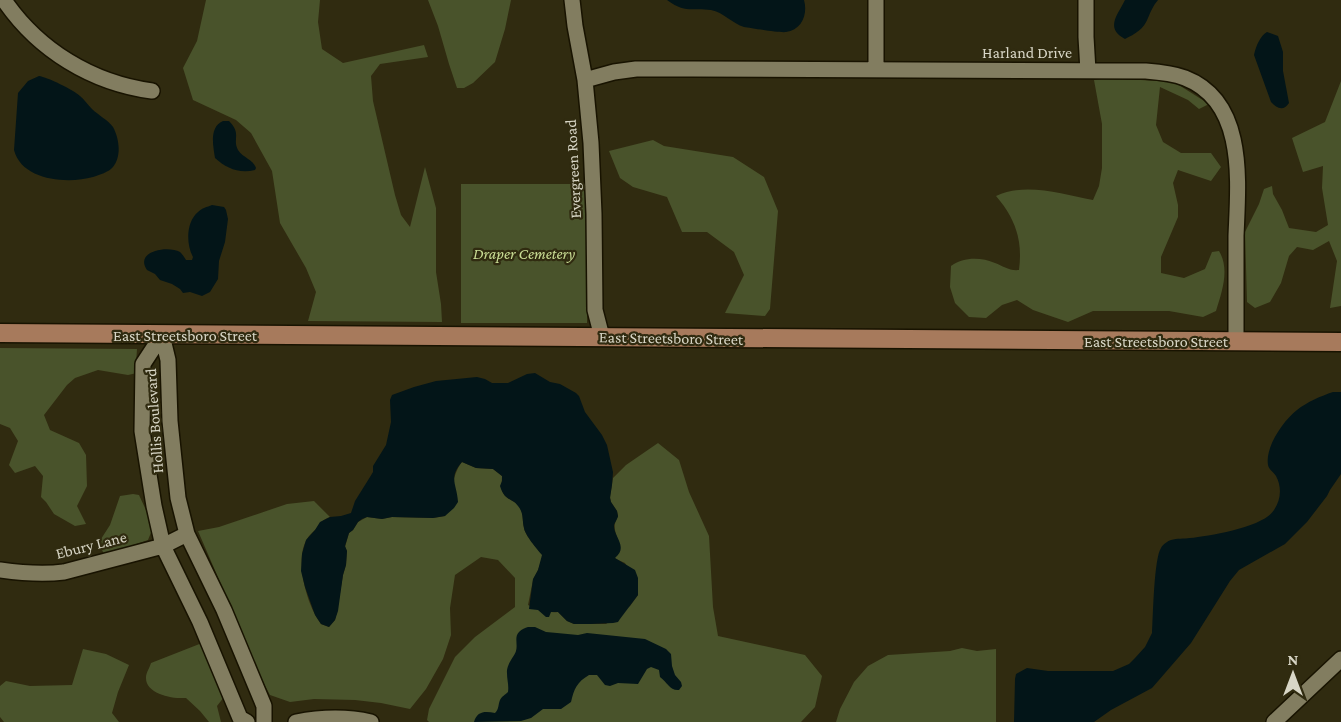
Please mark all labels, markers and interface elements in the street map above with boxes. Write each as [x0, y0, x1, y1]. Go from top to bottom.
street label: Harland Drive [982, 44, 1072, 61]
street label: Evergreen Road [562, 118, 585, 219]
park label: Draper Cemetery [473, 245, 575, 263]
street label: East Streetsboro Street [113, 327, 258, 344]
street label: East Streetsboro Street [599, 328, 744, 348]
street label: East Streetsboro Street [1084, 333, 1229, 350]
street label: Hollis Boulevard [142, 367, 166, 474]
street label: Ebury Lane [54, 528, 128, 563]
north arrow [1263, 644, 1323, 704]
text: N [1288, 651, 1299, 668]

